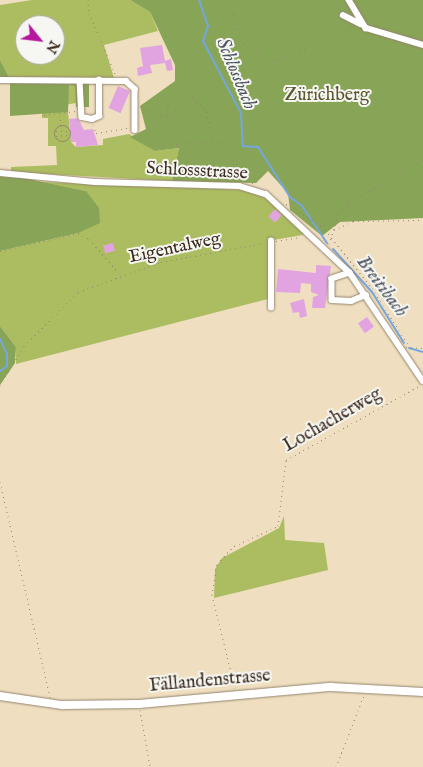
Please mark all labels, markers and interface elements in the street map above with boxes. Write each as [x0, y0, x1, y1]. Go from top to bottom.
north arrow [15, 15, 65, 65]
water label: Schlossbach [210, 35, 260, 113]
text: N [41, 37, 63, 56]
park label: Zürichberg [285, 85, 369, 107]
street label: Schlossstrasse [146, 159, 248, 185]
street label: Eigentalweg [127, 229, 223, 269]
water label: Breitibach [350, 252, 412, 322]
street label: Lochacherweg [280, 384, 386, 458]
street label: Fällandenstrasse [148, 666, 272, 698]

